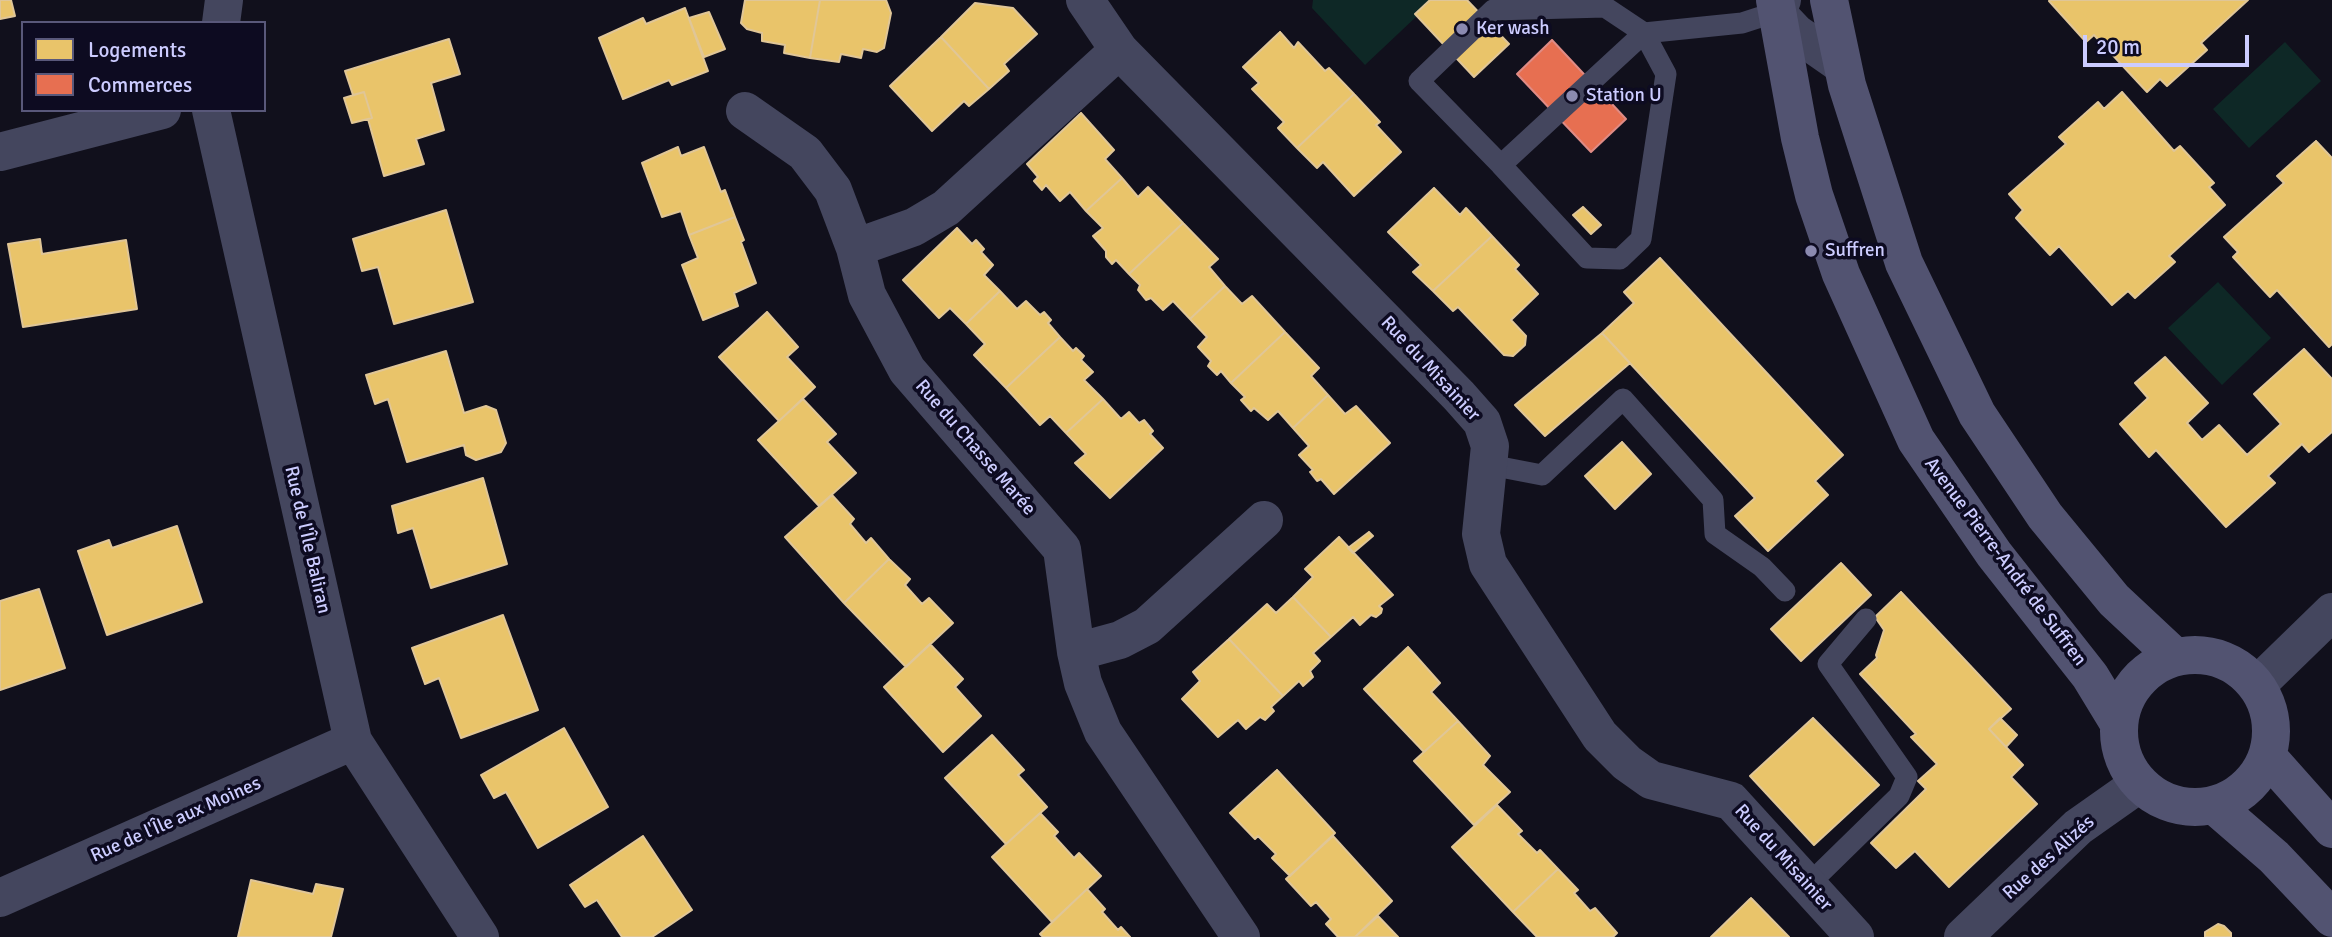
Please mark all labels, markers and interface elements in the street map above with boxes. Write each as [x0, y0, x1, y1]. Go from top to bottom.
place label: Ker wash [1476, 18, 1550, 40]
legend [21, 21, 266, 112]
marker: Ker wash [1454, 21, 1470, 37]
scale bar [2087, 21, 2253, 65]
text: 20 m [2096, 34, 2140, 60]
text: Logements [88, 37, 186, 63]
text: Commerces [88, 72, 192, 98]
place label: Station U [1586, 85, 1662, 107]
marker: Station U [1564, 88, 1580, 104]
place label: Suffren [1825, 240, 1885, 262]
marker: Suffren [1803, 243, 1819, 259]
street label: Rue du Misainier [1376, 312, 1484, 426]
street label: Rue du Chasse Marée [910, 376, 1040, 520]
street label: Avenue Pierre-André de Suffren [1919, 453, 2091, 671]
street label: Rue de l'Île Baliran [279, 464, 335, 616]
street label: Rue de l'Île aux Moines [87, 772, 265, 868]
street label: Rue du Misainier [1729, 800, 1837, 916]
street label: Rue des Alizés [1999, 811, 2099, 905]

